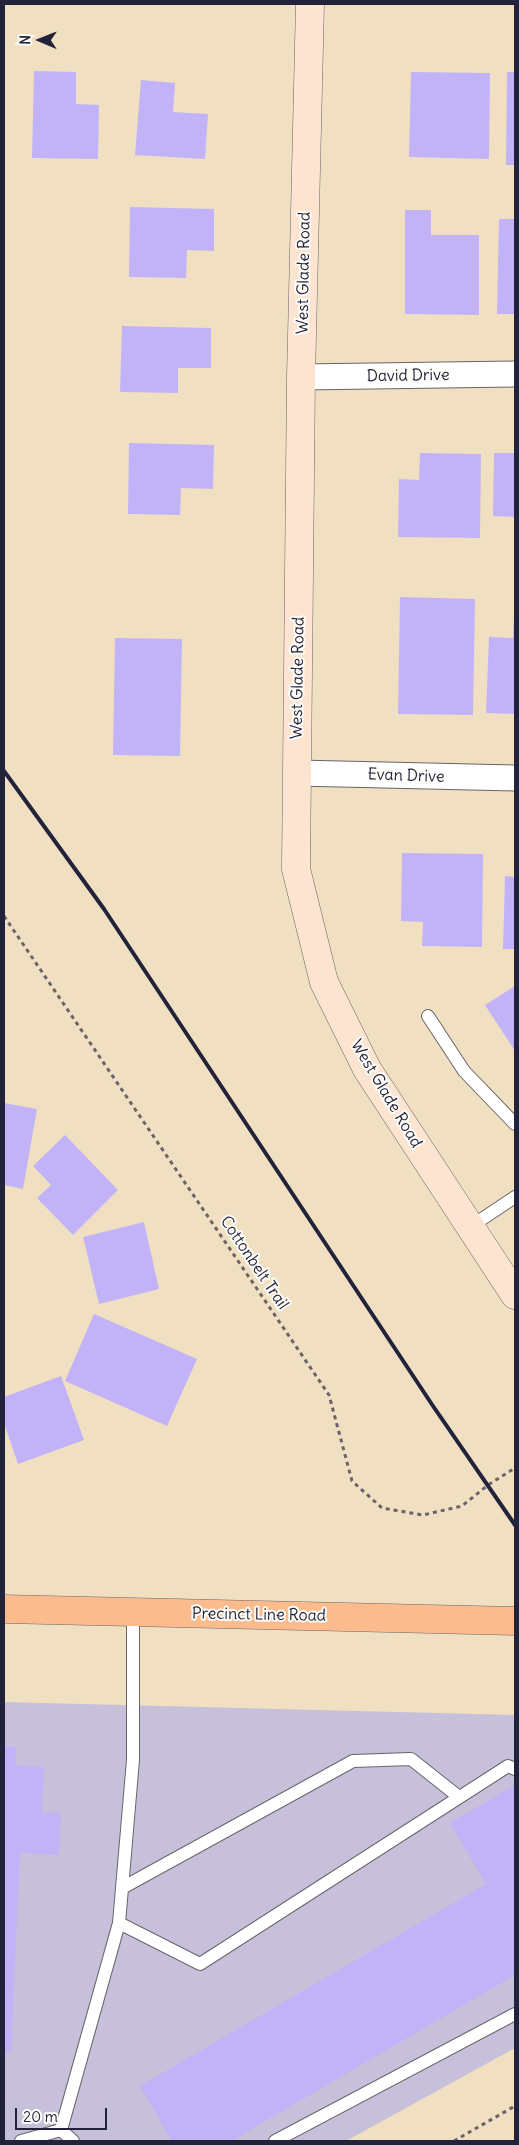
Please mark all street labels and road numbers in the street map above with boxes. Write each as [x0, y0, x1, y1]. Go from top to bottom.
street label: West Glade Road [293, 212, 315, 334]
street label: David Drive [366, 366, 450, 386]
street label: West Glade Road [287, 617, 309, 739]
street label: Evan Drive [367, 765, 445, 787]
street label: West Glade Road [346, 1037, 426, 1151]
street label: Cottonbelt Trail [216, 1213, 292, 1313]
street label: Precinct Line Road [192, 1604, 326, 1626]

